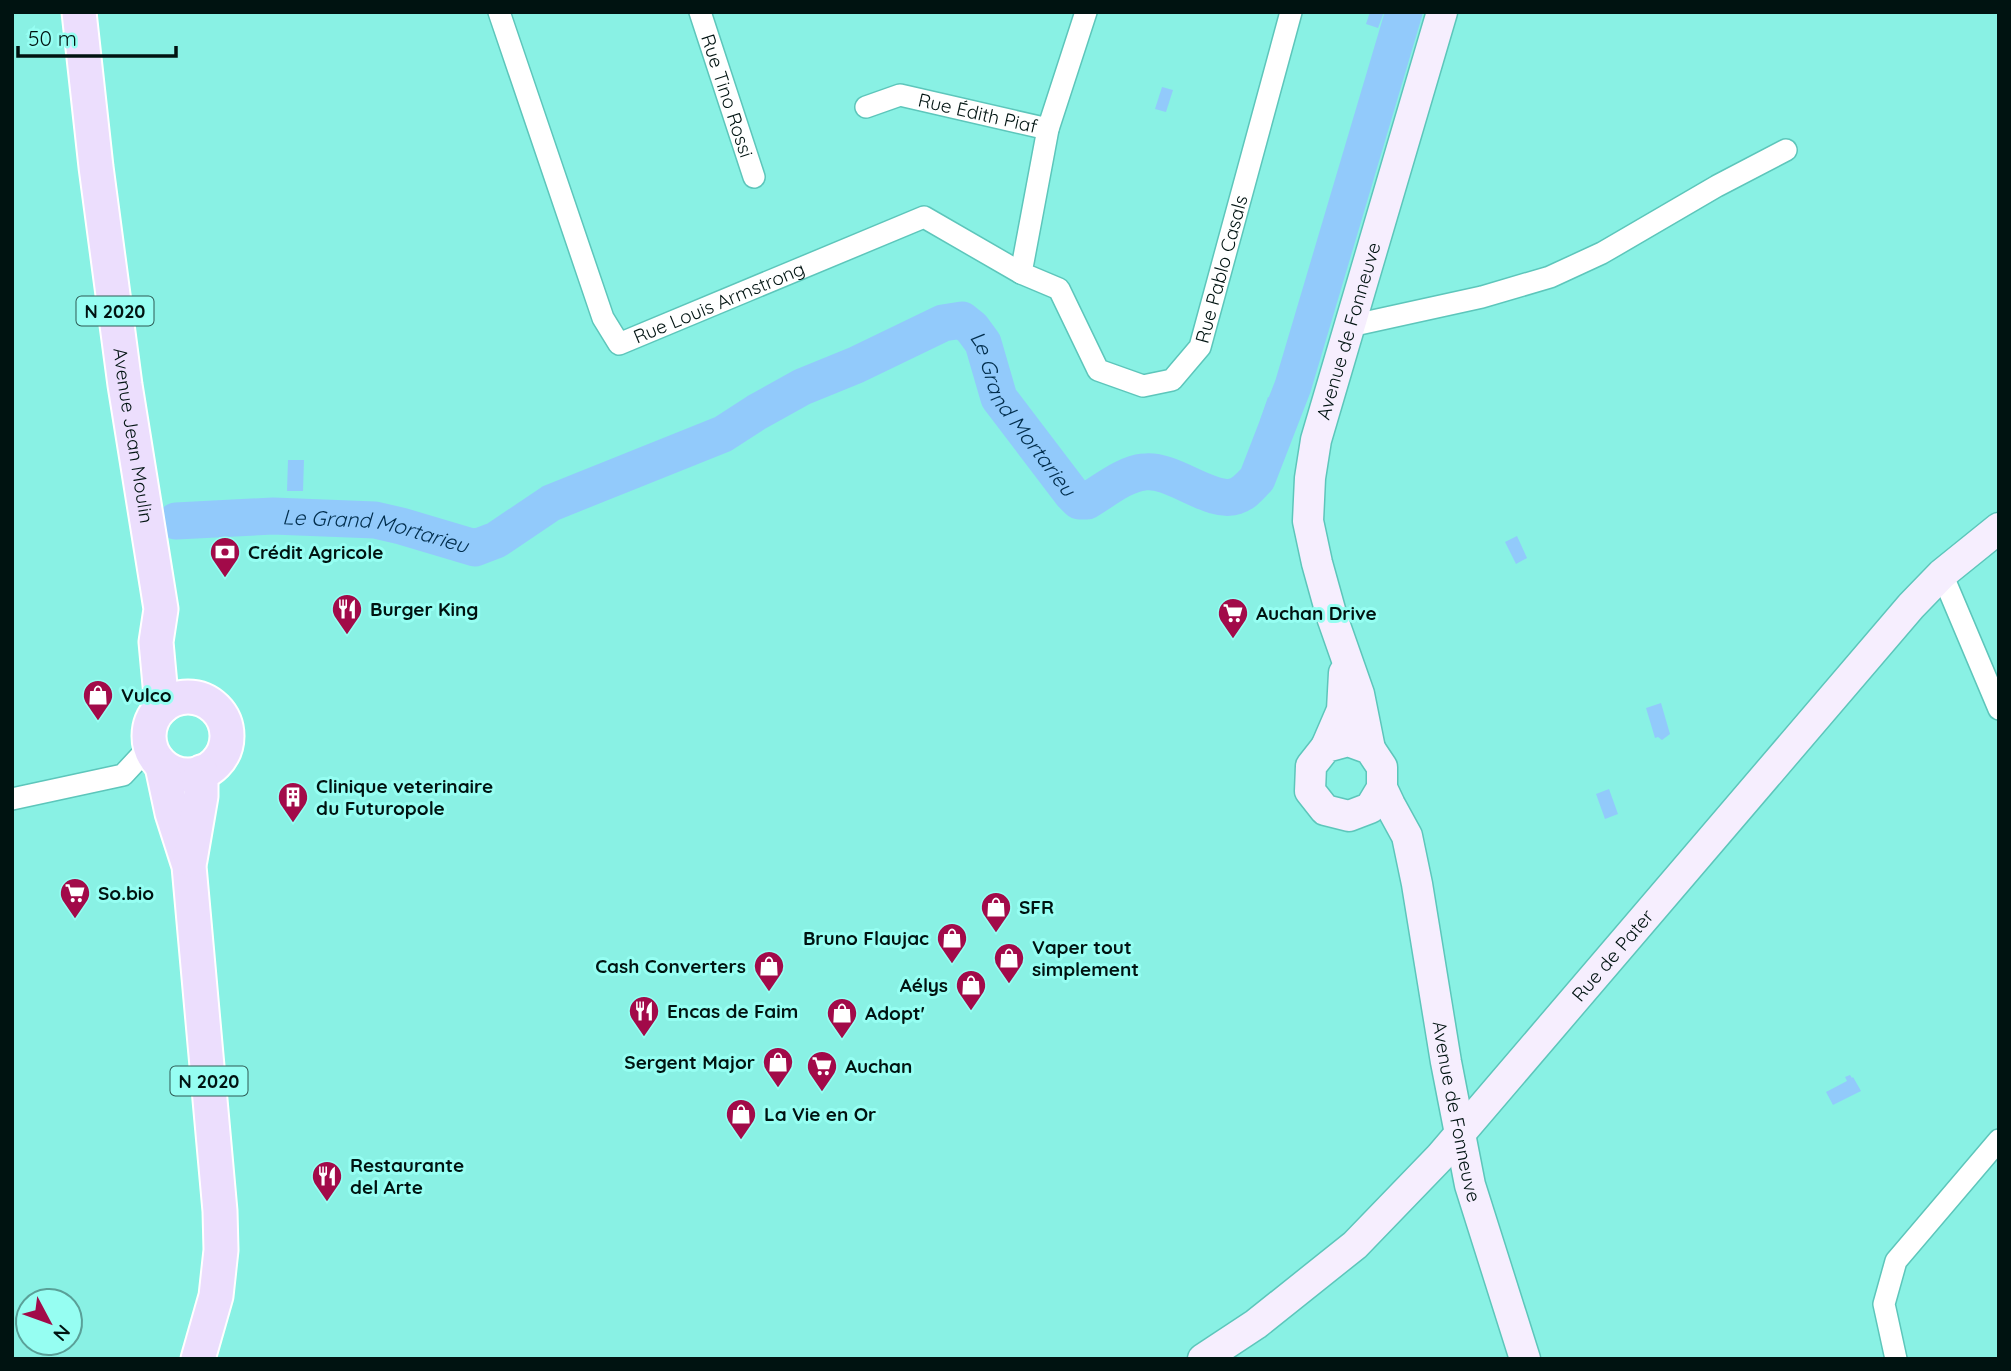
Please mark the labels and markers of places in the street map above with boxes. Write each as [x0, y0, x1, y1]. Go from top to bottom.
bank icon: Crédit Agricole [208, 535, 242, 579]
place label: Crédit Agricole [248, 540, 383, 564]
restaurant icon: Burger King [330, 592, 364, 636]
supermarket icon: Auchan Drive [1216, 596, 1250, 640]
place label: Burger King [370, 597, 478, 621]
place label: Auchan Drive [1256, 601, 1377, 625]
shop icon: Vulco [81, 678, 115, 722]
place label: Vulco [121, 683, 172, 707]
place label: Clinique veterinaire du Futuropole [316, 774, 493, 820]
building icon: Clinique veterinaire du Futuropole [276, 780, 310, 824]
supermarket icon: So.bio [58, 876, 92, 920]
place label: So.bio [98, 881, 154, 905]
shop icon: SFR [979, 890, 1013, 934]
place label: SFR [1019, 895, 1054, 919]
shop icon: Bruno Flaujac [935, 921, 969, 965]
place label: Bruno Flaujac [803, 926, 929, 950]
place label: Vaper tout simplement [1032, 935, 1139, 981]
shop icon: Vaper tout simplement [992, 941, 1026, 985]
shop icon: Cash Converters [752, 949, 786, 993]
place label: Cash Converters [595, 954, 746, 978]
shop icon: Aélys [954, 968, 988, 1012]
place label: Aélys [900, 973, 948, 997]
restaurant icon: Encas de Faim [627, 994, 661, 1038]
shop icon: Adopt' [825, 996, 859, 1040]
place label: Encas de Faim [667, 999, 798, 1023]
place label: Adopt' [865, 1001, 925, 1025]
shop icon: Sergent Major [761, 1045, 795, 1089]
supermarket icon: Auchan [805, 1049, 839, 1093]
place label: Sergent Major [624, 1050, 755, 1074]
place label: Auchan [845, 1054, 912, 1078]
shop icon: La Vie en Or [724, 1097, 758, 1141]
place label: La Vie en Or [764, 1102, 876, 1126]
place label: Restaurante del Arte [350, 1153, 464, 1199]
restaurant icon: Restaurante del Arte [310, 1159, 344, 1203]

